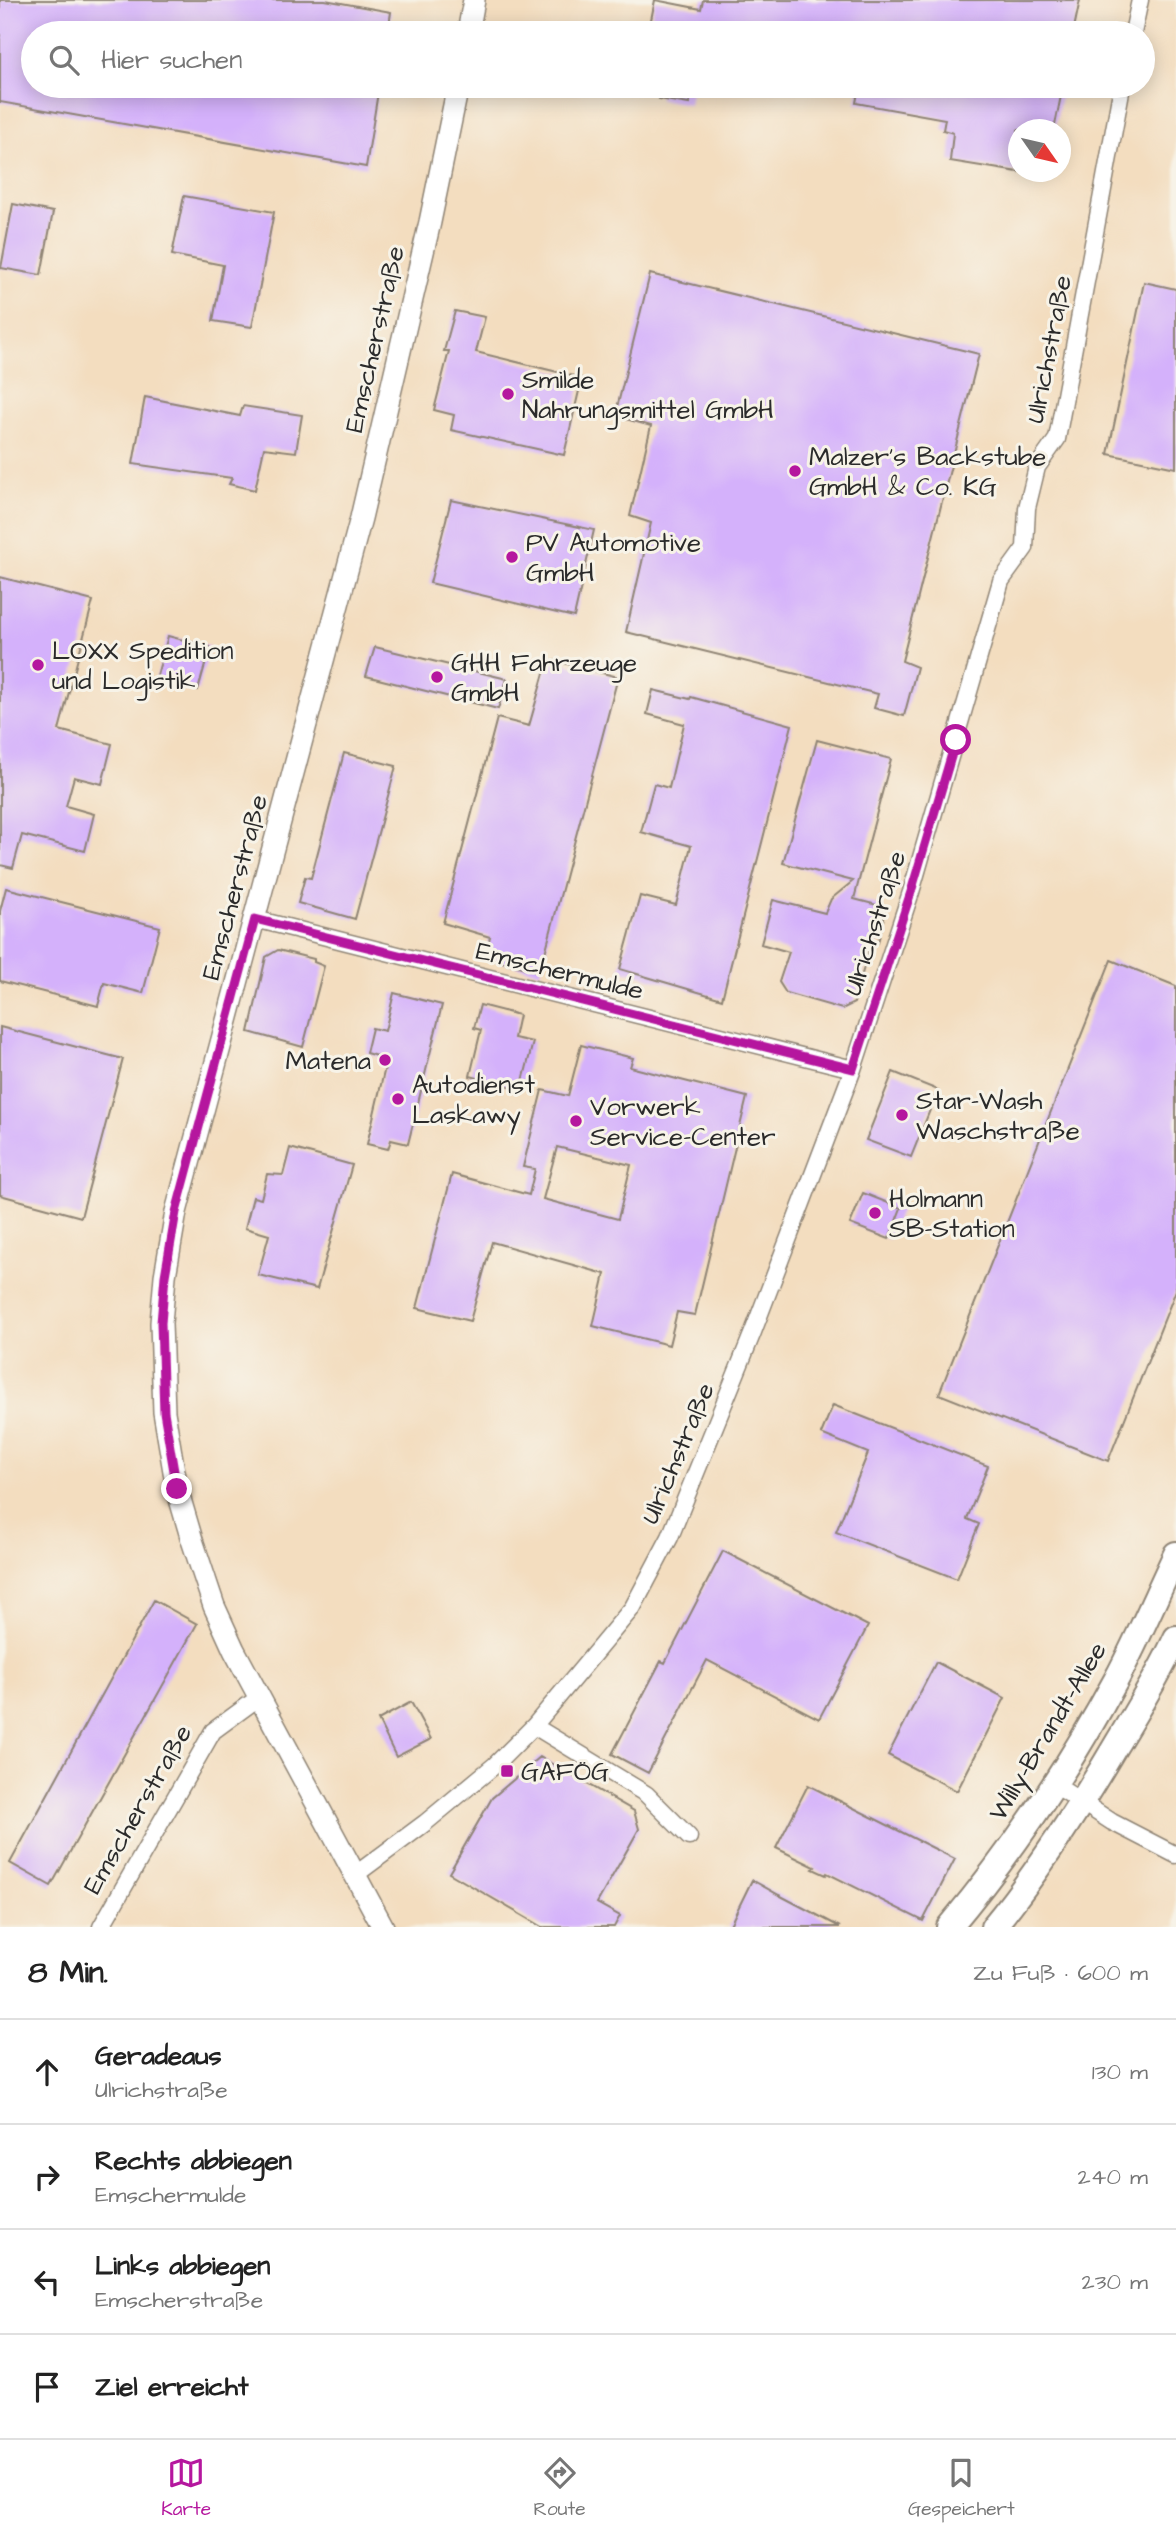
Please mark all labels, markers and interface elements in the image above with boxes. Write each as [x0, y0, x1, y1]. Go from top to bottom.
search box [21, 21, 1155, 98]
icon: search [45, 41, 83, 79]
text: Hier suchen [101, 42, 242, 78]
north arrow [1008, 119, 1071, 182]
street label: Emscherstraße [336, 243, 414, 436]
street label: Ulrichstraße [1017, 272, 1081, 426]
place label: Smilde Nahrungsmittel GmbH [522, 362, 774, 430]
marker: Smilde Nahrungsmittel GmbH [500, 386, 516, 402]
place label: Malzer's Backstube GmbH & Co. KG [809, 439, 1046, 505]
marker: Malzer's Backstube GmbH & Co. KG [787, 463, 803, 479]
place label: PV Automotive GmbH [526, 525, 701, 591]
marker: PV Automotive GmbH [504, 549, 520, 565]
place label: LOXX Spedition und Logistik [52, 633, 234, 701]
place label: GHH Fahrzeuge GmbH [451, 645, 637, 711]
marker: LOXX Spedition und Logistik [30, 657, 46, 673]
marker: GHH Fahrzeuge GmbH [429, 669, 445, 685]
route start [940, 724, 971, 755]
street label: Emscherstraße [193, 791, 277, 984]
street label: Ulrichstraße [835, 846, 915, 1000]
street label: Emschermulde [472, 933, 647, 1009]
place label: Matena [285, 1043, 371, 1079]
marker: Matena [377, 1052, 393, 1068]
place label: Autodienst Laskawy [412, 1067, 535, 1135]
place label: Star-Wash Waschstraße [916, 1083, 1080, 1149]
place label: Vorwerk Service-Center [590, 1089, 776, 1155]
marker: Autodienst Laskawy [390, 1091, 406, 1107]
marker: Star-Wash Waschstraße [894, 1107, 910, 1123]
marker: Vorwerk Service-Center [568, 1113, 584, 1129]
place label: Holmann SB-Station [889, 1181, 1015, 1247]
marker: Holmann SB-Station [867, 1205, 883, 1221]
street label: Ulrichstraße [632, 1377, 724, 1529]
route end [161, 1473, 192, 1504]
street label: Willy-Brandt-Allee [980, 1635, 1117, 1829]
street label: Emscherstraße [75, 1718, 201, 1901]
place label: GAFÖG [521, 1754, 609, 1790]
marker: GAFÖG [499, 1763, 515, 1779]
text: 8 Min. [28, 1952, 108, 1994]
text: Zu Fuß · 600 m [973, 1957, 1148, 1989]
text: Geradeaus [95, 2038, 222, 2074]
icon: ahead [28, 2053, 66, 2091]
text: 130 m [1092, 2056, 1148, 2088]
text: Ulrichstraße [95, 2074, 228, 2106]
text: Rechts abbiegen [95, 2143, 292, 2179]
icon: right [28, 2158, 66, 2196]
text: 240 m [1078, 2161, 1148, 2193]
text: Emschermulde [95, 2179, 247, 2211]
text: Links abbiegen [95, 2248, 270, 2284]
icon: left [28, 2263, 66, 2301]
text: 230 m [1082, 2266, 1148, 2298]
text: Emscherstraße [95, 2284, 263, 2316]
icon: arrive [28, 2368, 66, 2406]
text: Ziel erreicht [95, 2369, 249, 2405]
tab: Karte [161, 2454, 211, 2523]
tab: Route [534, 2454, 585, 2523]
tab: Gespeichert [908, 2454, 1015, 2523]

